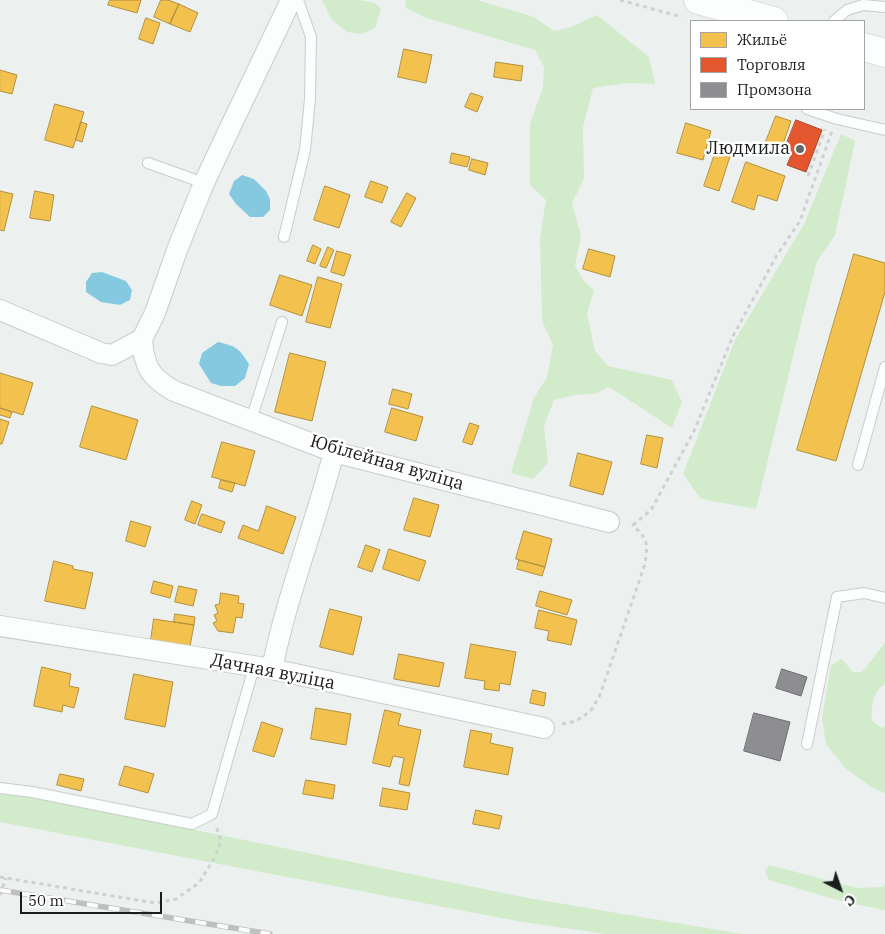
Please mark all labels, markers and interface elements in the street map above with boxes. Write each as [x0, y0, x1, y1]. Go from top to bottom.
legend [690, 20, 865, 110]
text: Жильё [737, 30, 787, 49]
text: Торговля [737, 55, 806, 74]
text: Промзона [737, 80, 812, 99]
place label: Людмила [706, 138, 790, 160]
marker: Людмила [794, 143, 806, 155]
street label: Юбілейная вуліца [308, 431, 466, 495]
street label: Дачная вуліца [209, 649, 337, 695]
north arrow [815, 864, 865, 914]
scale bar [22, 882, 165, 914]
text: С [840, 890, 859, 910]
text: 50 m [28, 891, 64, 910]

